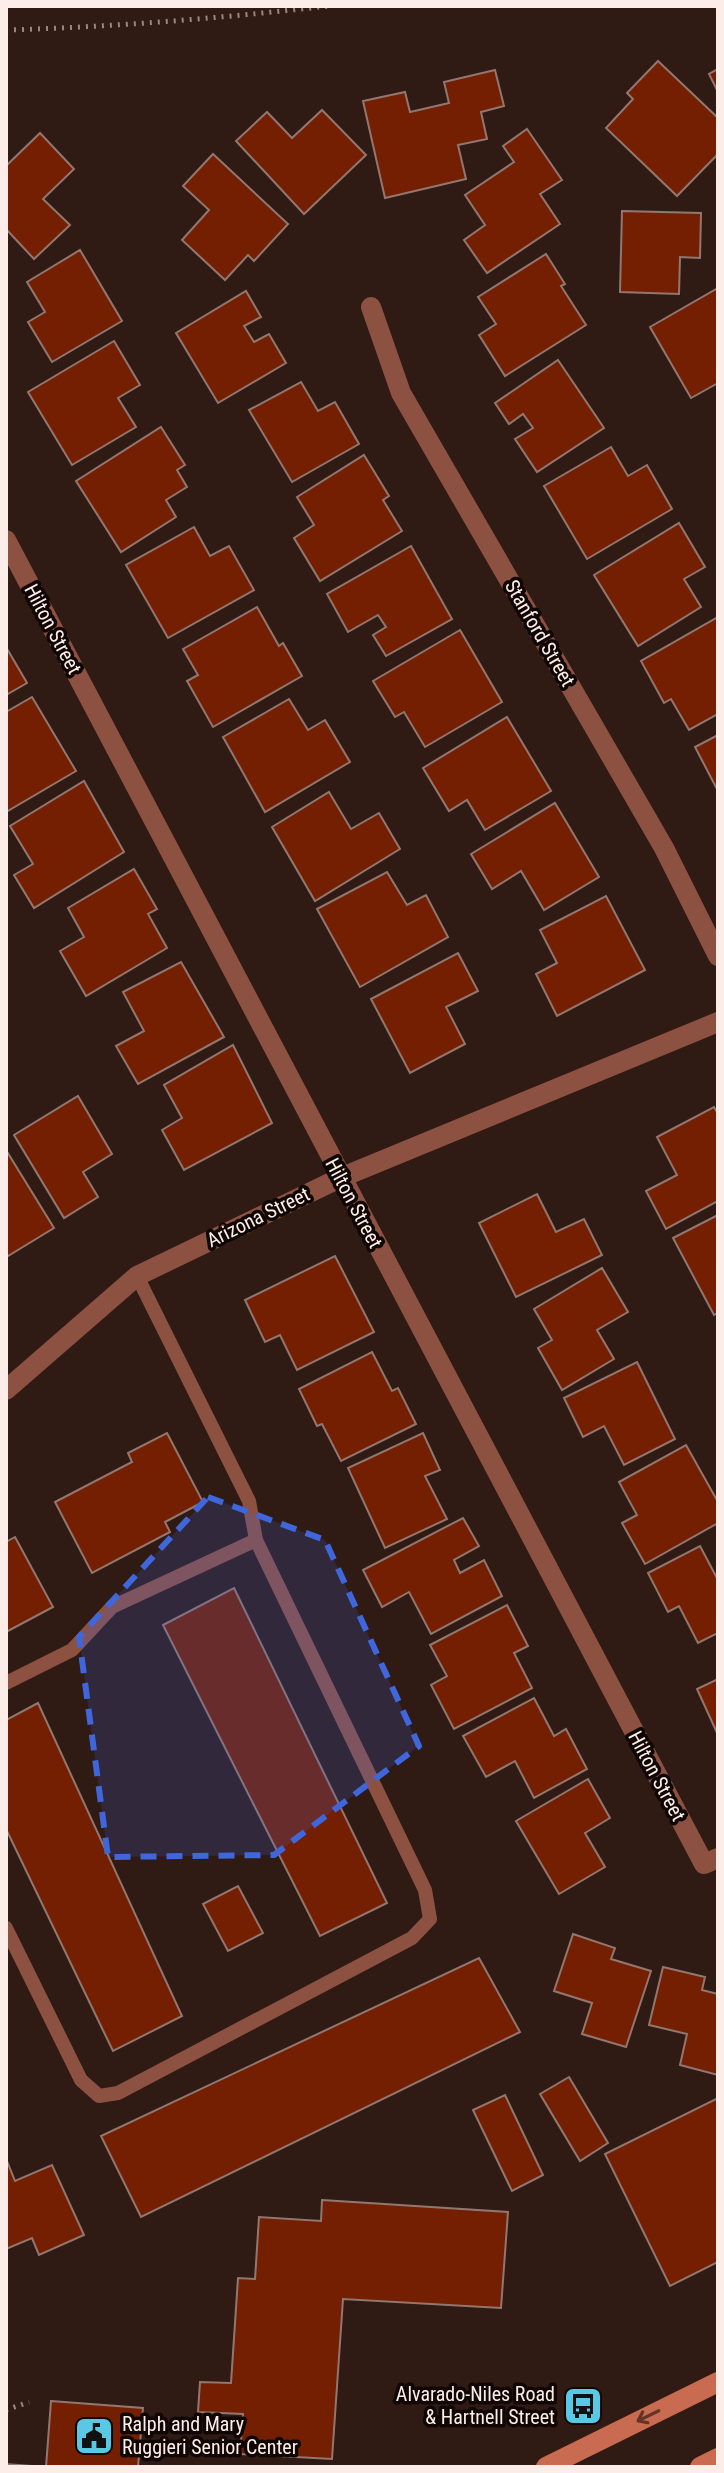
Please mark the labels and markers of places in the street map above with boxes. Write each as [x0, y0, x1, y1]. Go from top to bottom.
place label: Alvarado-Niles Road & Hartnell Street [396, 2382, 555, 2429]
bus stop icon: Alvarado-Niles Road & Hartnell Street [562, 2385, 604, 2427]
place label: Ralph and Mary Ruggieri Senior Center [122, 2412, 298, 2459]
public building icon: Ralph and Mary Ruggieri Senior Center [73, 2415, 115, 2457]

